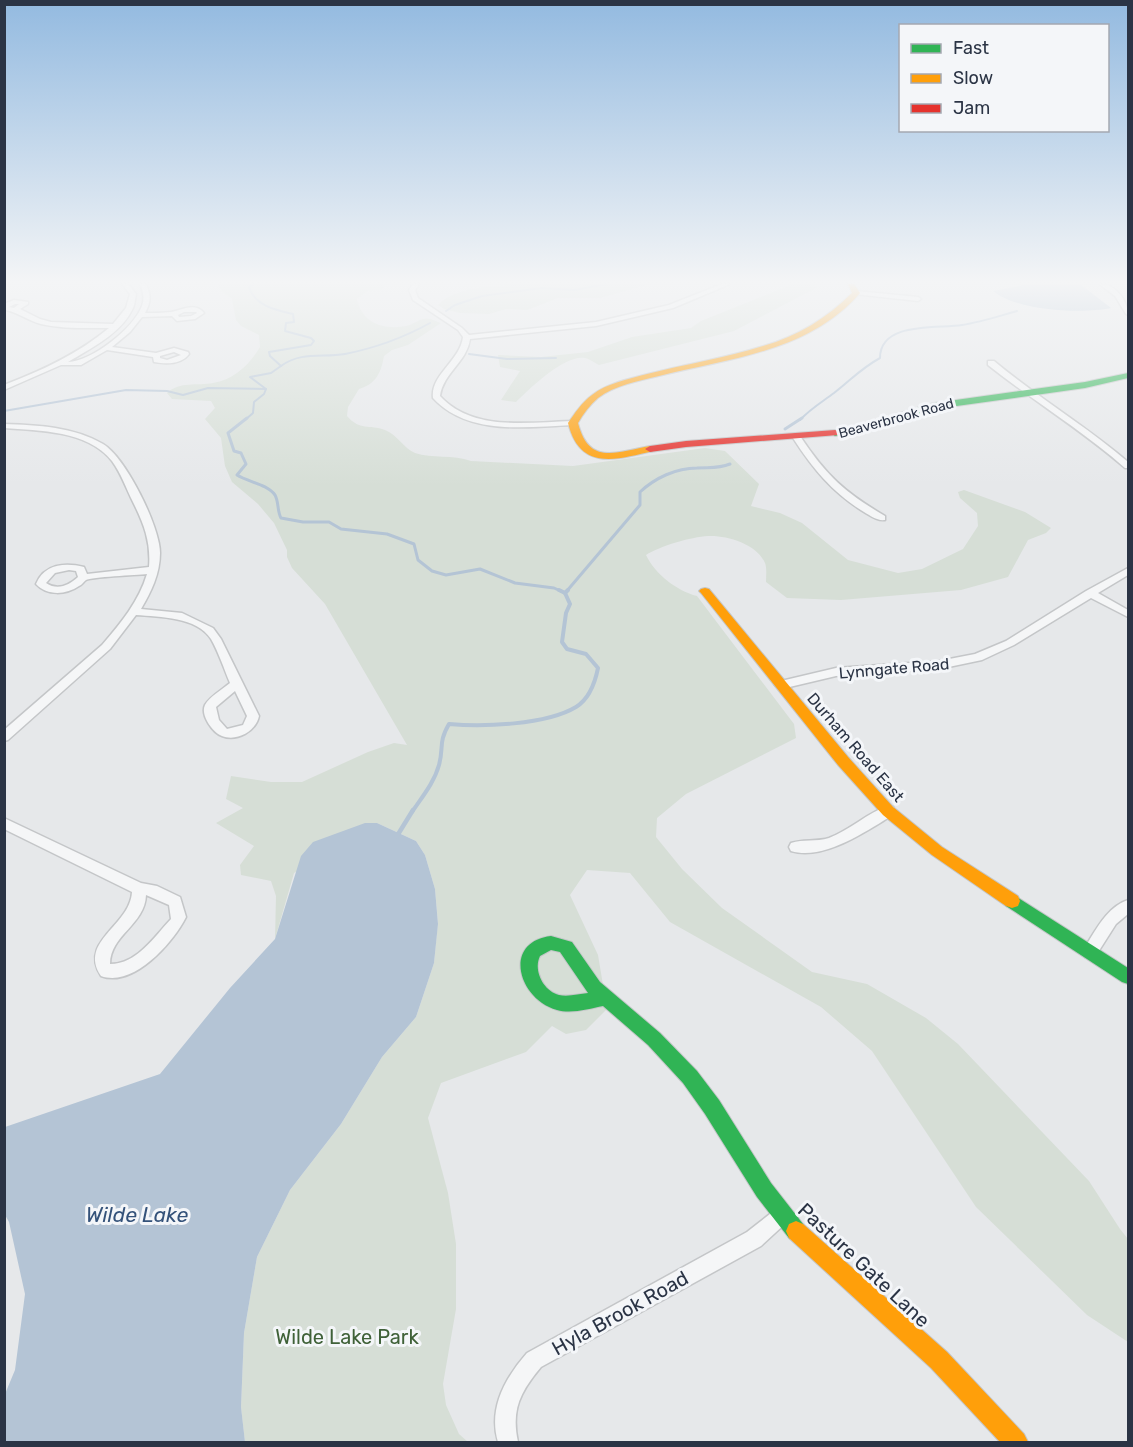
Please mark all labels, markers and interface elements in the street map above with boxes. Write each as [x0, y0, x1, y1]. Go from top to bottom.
legend [899, 24, 1109, 132]
text: Fast [953, 37, 989, 59]
text: Slow [953, 67, 993, 89]
text: Jam [953, 97, 990, 119]
street label: Beaverbrook Road [837, 395, 956, 442]
street label: Lynngate Road [838, 654, 950, 683]
street label: Durham Road East [803, 689, 908, 806]
street label: Pasture Gate Lane [793, 1198, 935, 1332]
water label: Wilde Lake [86, 1202, 188, 1227]
street label: Hyla Brook Road [548, 1266, 692, 1360]
park label: Wilde Lake Park [275, 1325, 419, 1349]

